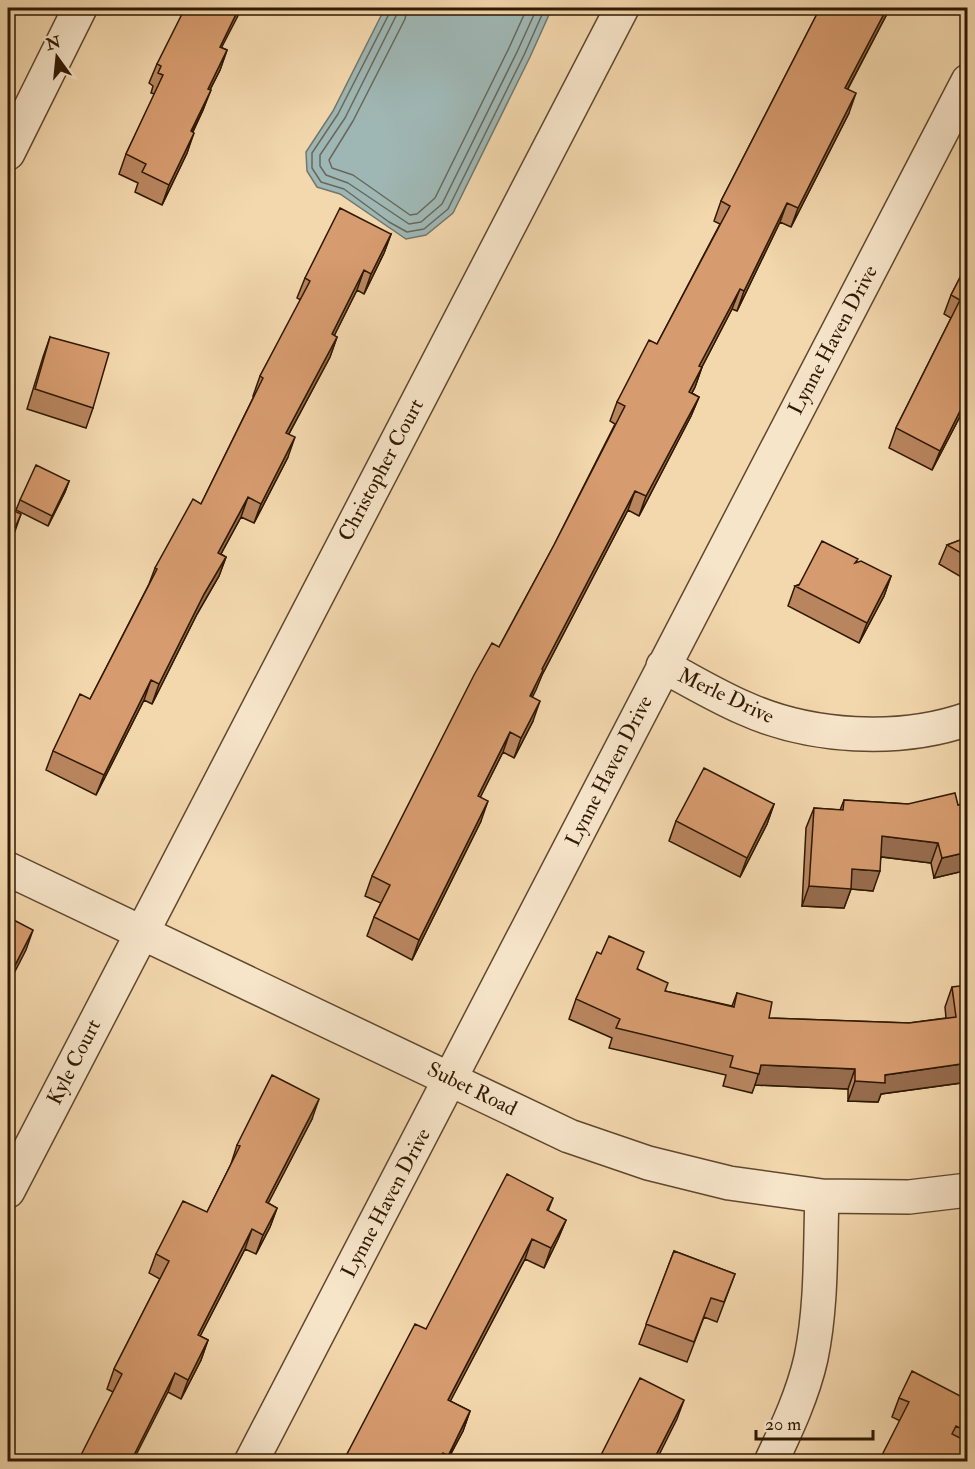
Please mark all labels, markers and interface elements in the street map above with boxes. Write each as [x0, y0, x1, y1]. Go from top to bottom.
north arrow [27, 27, 87, 87]
text: N [43, 32, 64, 55]
street label: Lynne Haven Drive [782, 260, 884, 419]
street label: Christopher Court [332, 394, 430, 546]
street label: Merle Drive [674, 662, 779, 730]
street label: Lynne Haven Drive [559, 691, 659, 851]
street label: Kyle Court [41, 1014, 107, 1109]
street label: Subet Road [423, 1056, 522, 1123]
street label: Lynne Haven Drive [335, 1123, 437, 1282]
scale bar [756, 1403, 873, 1441]
text: 20 m [765, 1413, 801, 1436]

